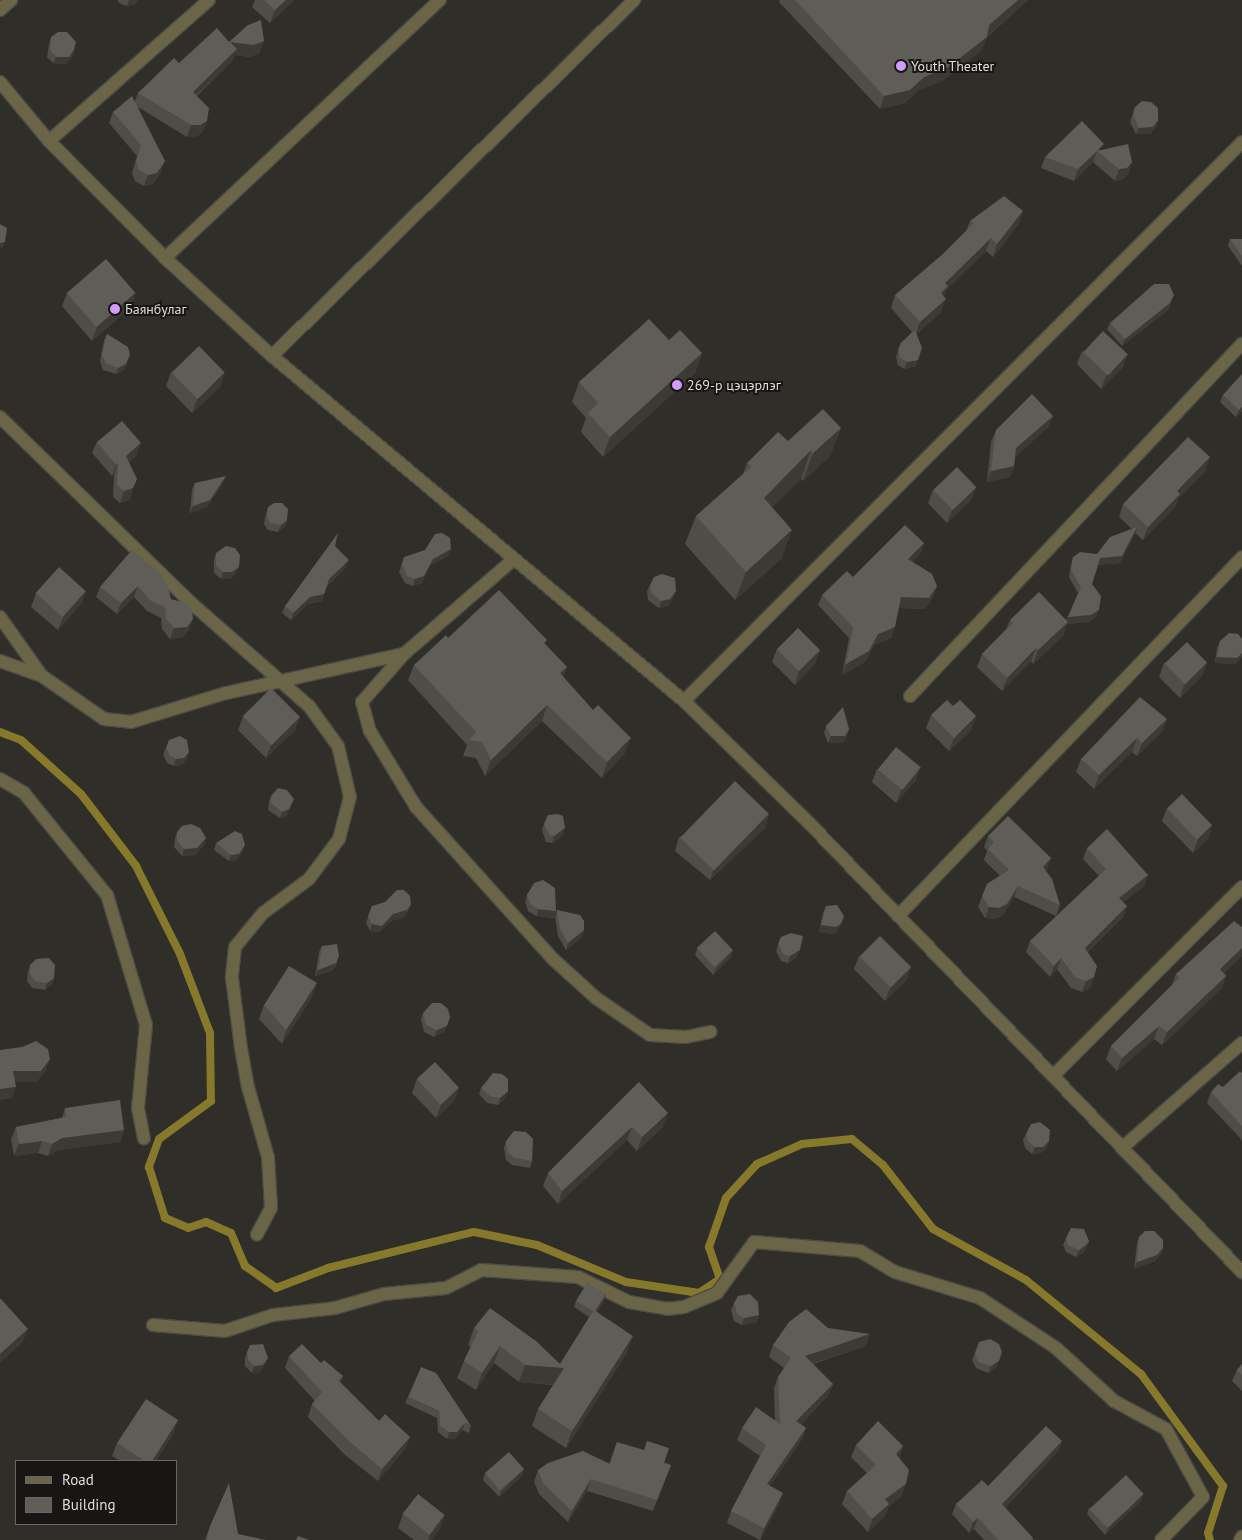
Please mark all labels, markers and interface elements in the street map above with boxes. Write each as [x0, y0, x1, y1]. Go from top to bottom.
place label: Youth Theater [911, 58, 995, 74]
marker: Youth Theater [895, 60, 907, 72]
place label: Баянбулаг [125, 301, 187, 317]
marker: Баянбулаг [109, 303, 121, 315]
place label: 269-р цэцэрлэг [687, 377, 781, 393]
marker: 269-р цэцэрлэг [671, 379, 683, 391]
legend [15, 1460, 178, 1525]
text: Road [62, 1470, 94, 1489]
text: Building [62, 1495, 116, 1514]

